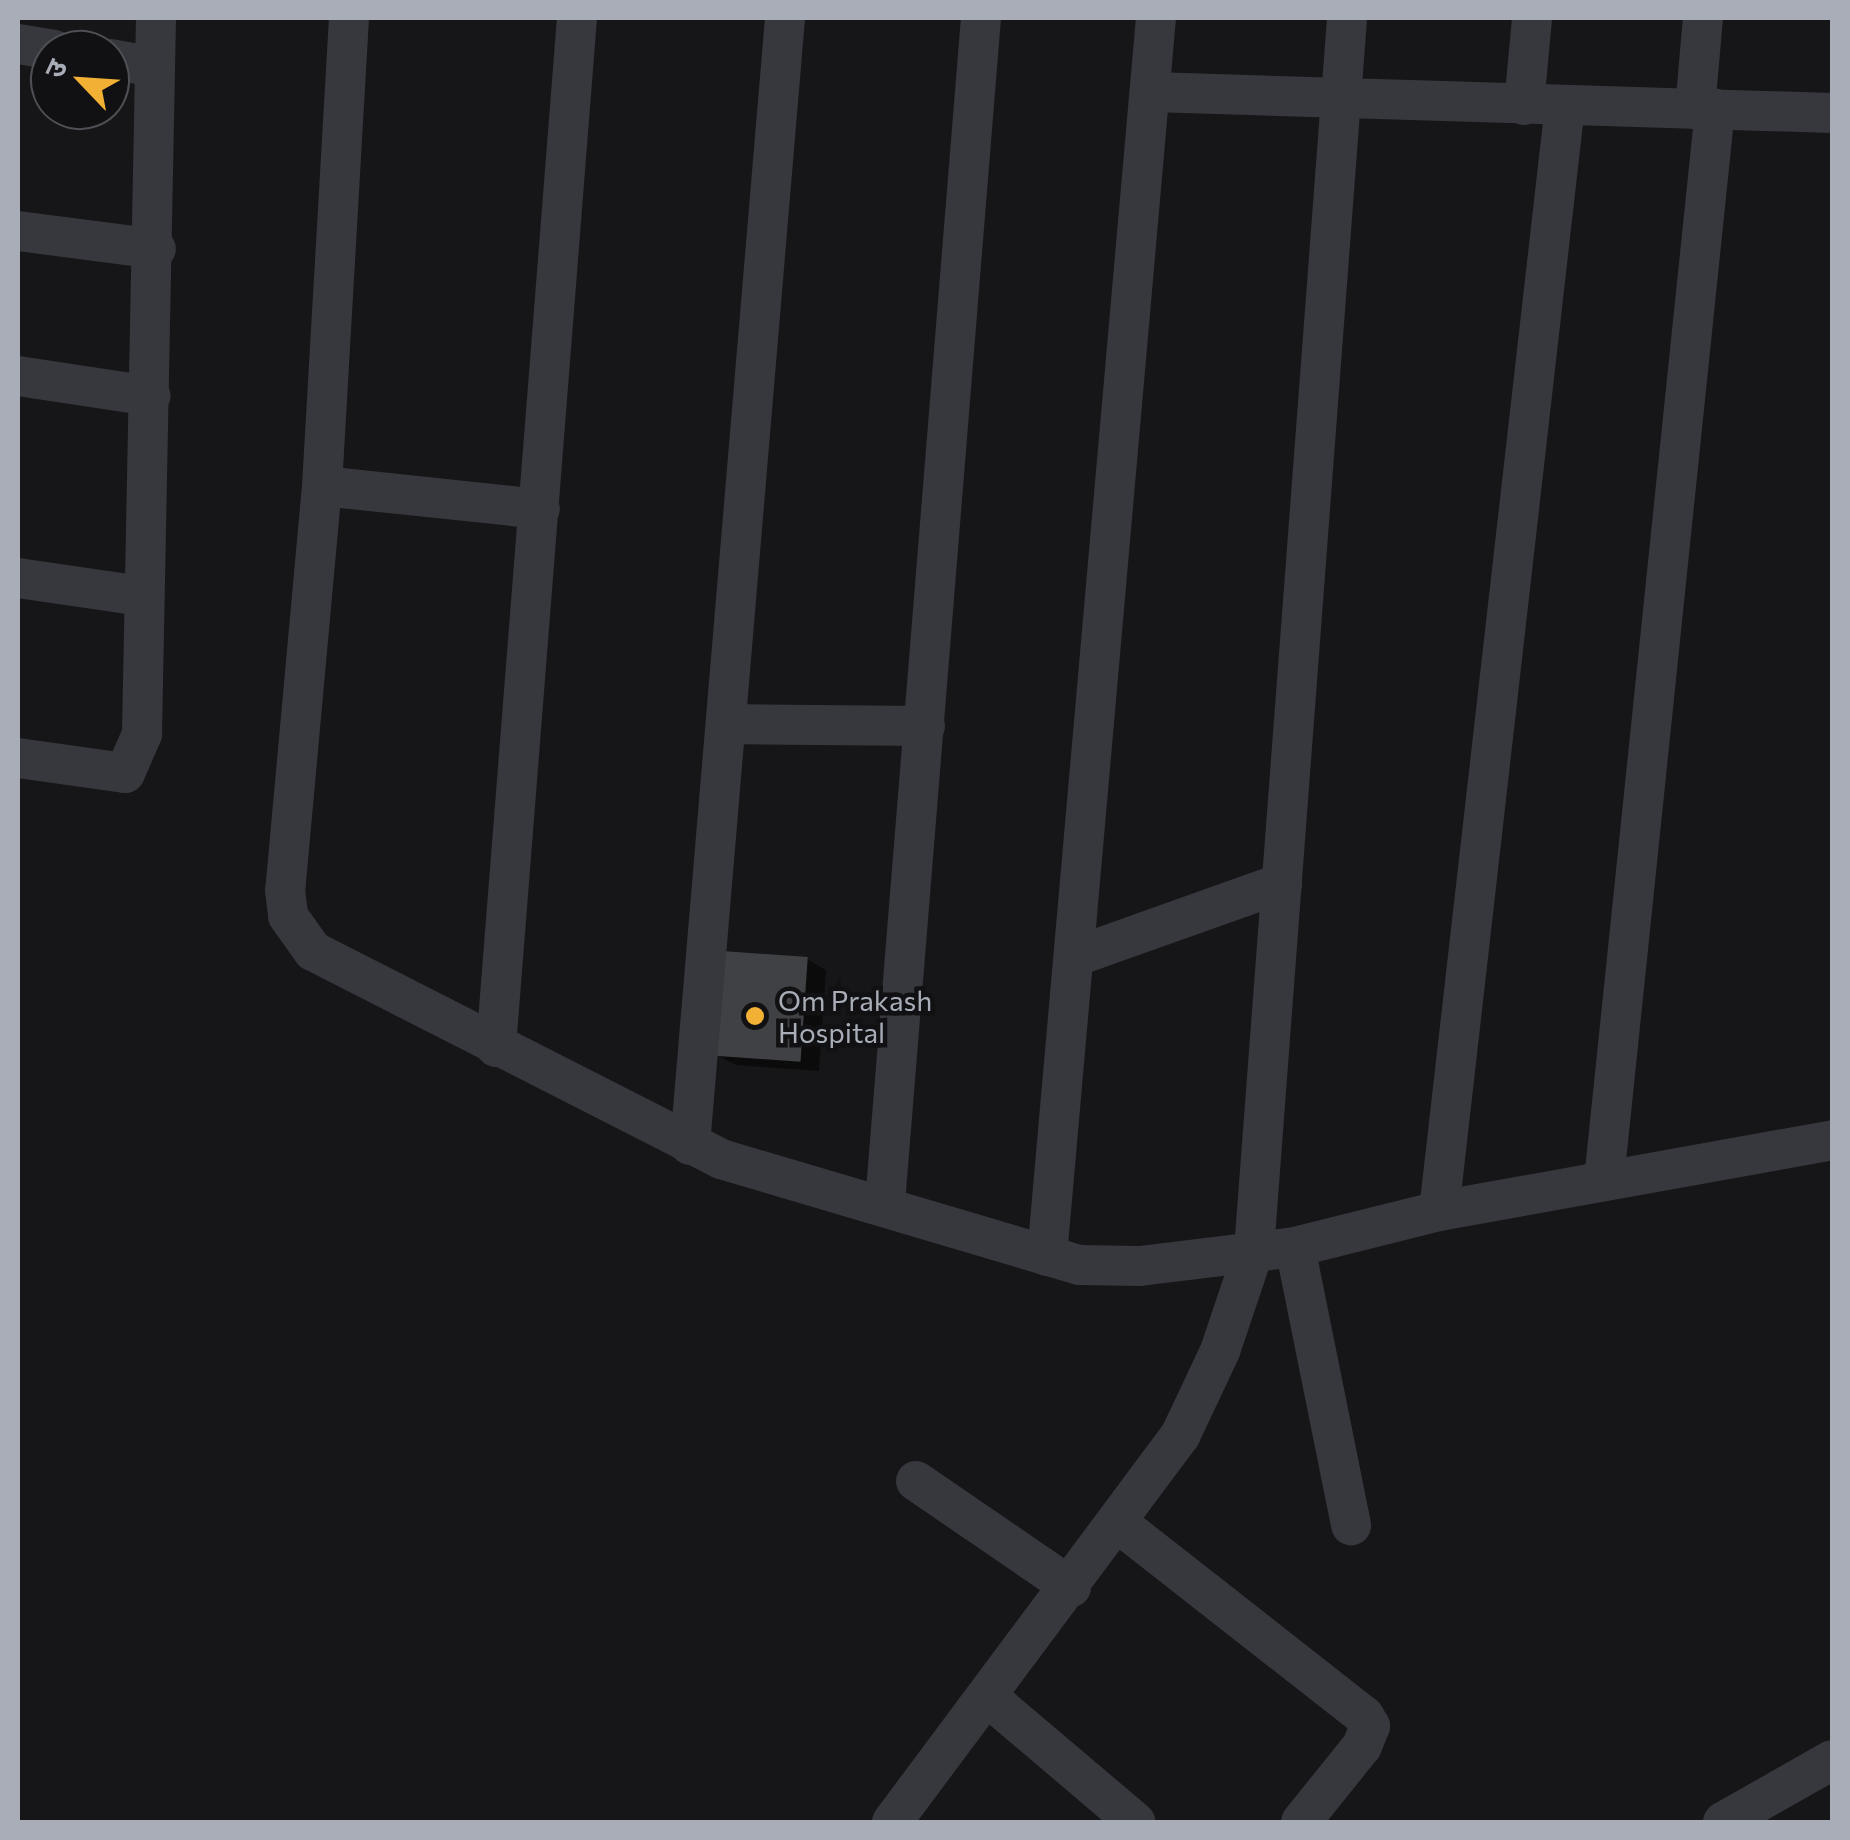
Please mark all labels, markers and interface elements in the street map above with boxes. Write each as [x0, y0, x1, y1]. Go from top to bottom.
north arrow [30, 30, 130, 130]
text: उ [36, 54, 73, 83]
place label: Om Prakash Hospital [778, 983, 932, 1049]
marker: Om Prakash Hospital [742, 1003, 768, 1029]

